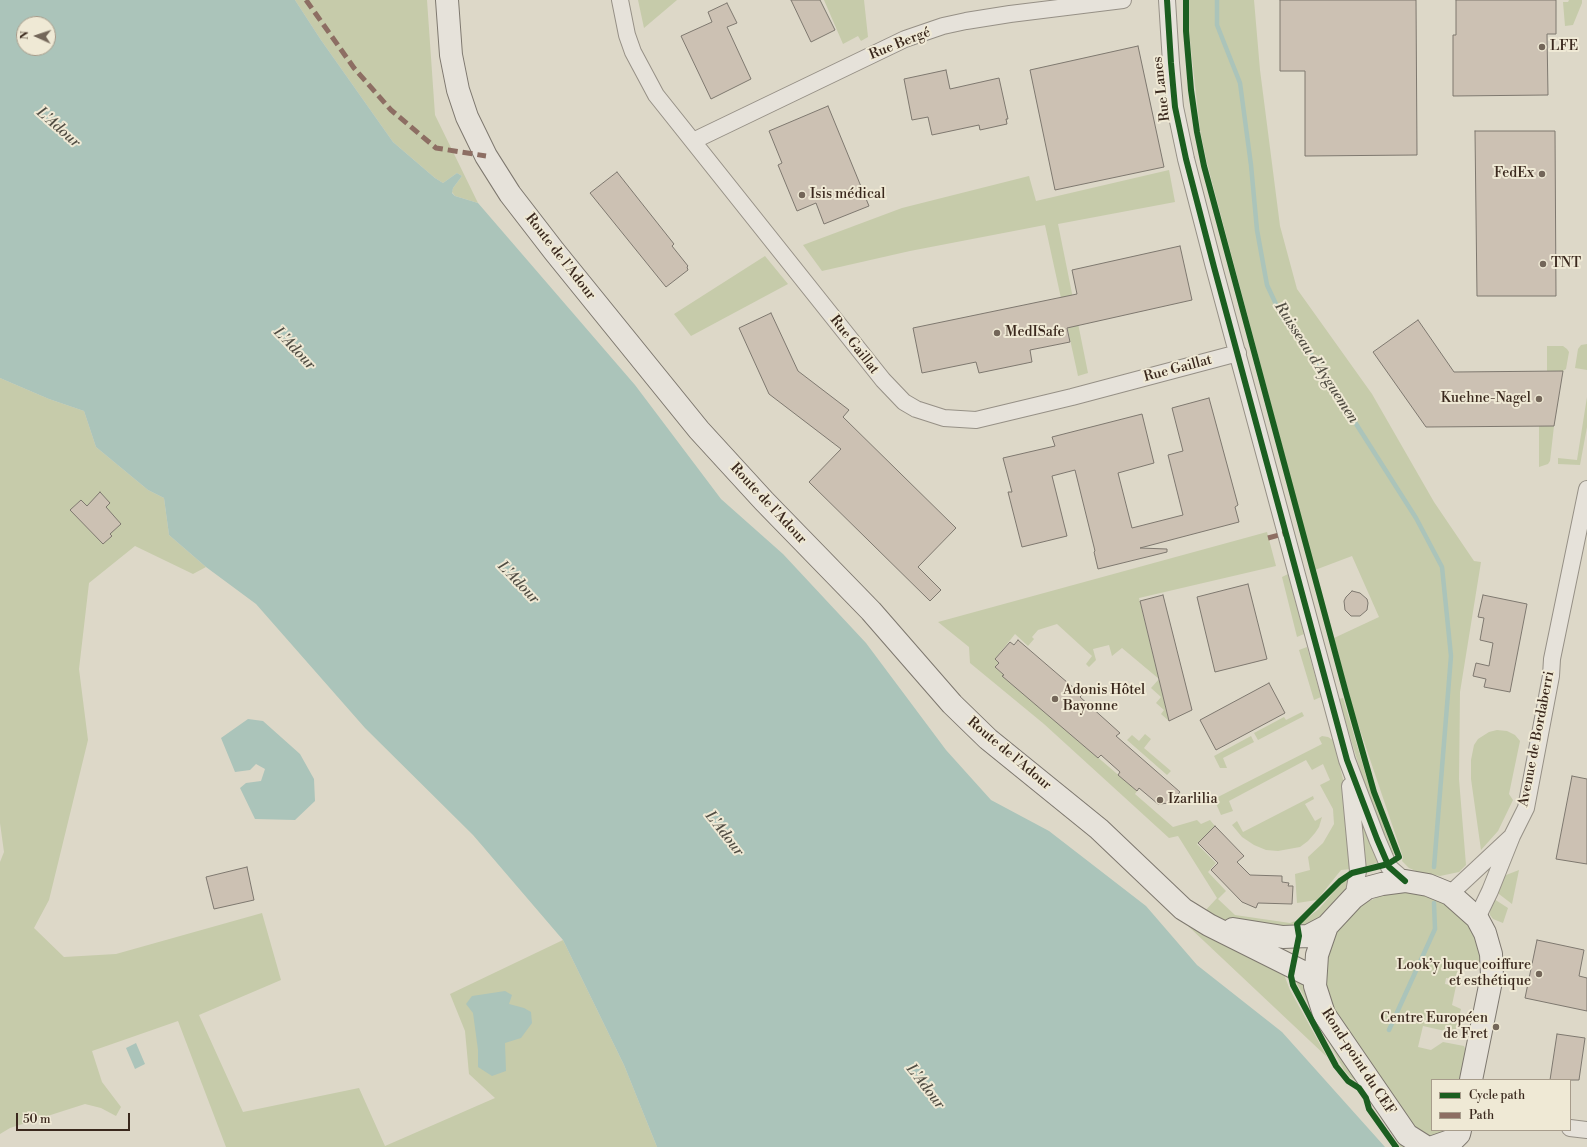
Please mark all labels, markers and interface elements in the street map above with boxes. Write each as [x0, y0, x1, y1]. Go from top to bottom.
north arrow [16, 16, 56, 56]
street label: Rue Bergé [867, 24, 933, 64]
text: N [18, 31, 32, 40]
place label: LFE [1550, 39, 1578, 55]
marker: LFE [1537, 42, 1547, 52]
street label: Rue Lanes [1150, 55, 1174, 123]
water label: L'Adour [32, 104, 84, 152]
place label: FedEx [1494, 166, 1534, 182]
marker: FedEx [1537, 169, 1547, 179]
place label: Isis médical [810, 187, 885, 203]
marker: Isis médical [797, 190, 807, 200]
street label: Route de l'Adour [521, 211, 599, 303]
place label: TNT [1551, 256, 1581, 272]
marker: TNT [1538, 259, 1548, 269]
water label: Ruisseau d'Ayguemen [1270, 299, 1362, 427]
street label: Rue Gaillat [826, 312, 882, 378]
water label: L'Adour [269, 324, 319, 374]
place label: MedISafe [1005, 325, 1065, 341]
marker: MedISafe [992, 328, 1002, 338]
street label: Rue Gaillat [1142, 352, 1214, 386]
place label: Kuehne-Nagel [1441, 391, 1531, 407]
marker: Kuehne-Nagel [1534, 394, 1544, 404]
street label: Route de l'Adour [726, 460, 810, 548]
water label: L'Adour [493, 558, 543, 608]
street label: Avenue de Bordaberri [1516, 670, 1558, 808]
place label: Adonis Hôtel Bayonne [1063, 683, 1145, 716]
marker: Adonis Hôtel Bayonne [1050, 694, 1060, 704]
street label: Route de l'Adour [964, 714, 1054, 794]
place label: Izarlilia [1168, 792, 1218, 808]
marker: Izarlilia [1155, 795, 1165, 805]
water label: L'Adour [701, 808, 747, 860]
place label: Look’y luque coiffure et esthétique [1397, 958, 1531, 990]
marker: Look’y luque coiffure et esthétique [1534, 969, 1544, 979]
street label: Rond-point du CEF [1317, 1006, 1399, 1118]
place label: Centre Européen de Fret [1380, 1011, 1488, 1044]
marker: Centre Européen de Fret [1491, 1022, 1501, 1032]
water label: L'Adour [902, 1061, 948, 1113]
legend [1431, 1079, 1571, 1131]
text: Cycle path [1469, 1088, 1525, 1103]
scale bar [18, 1105, 132, 1131]
text: Path [1469, 1108, 1494, 1123]
text: 50 m [23, 1112, 51, 1127]

